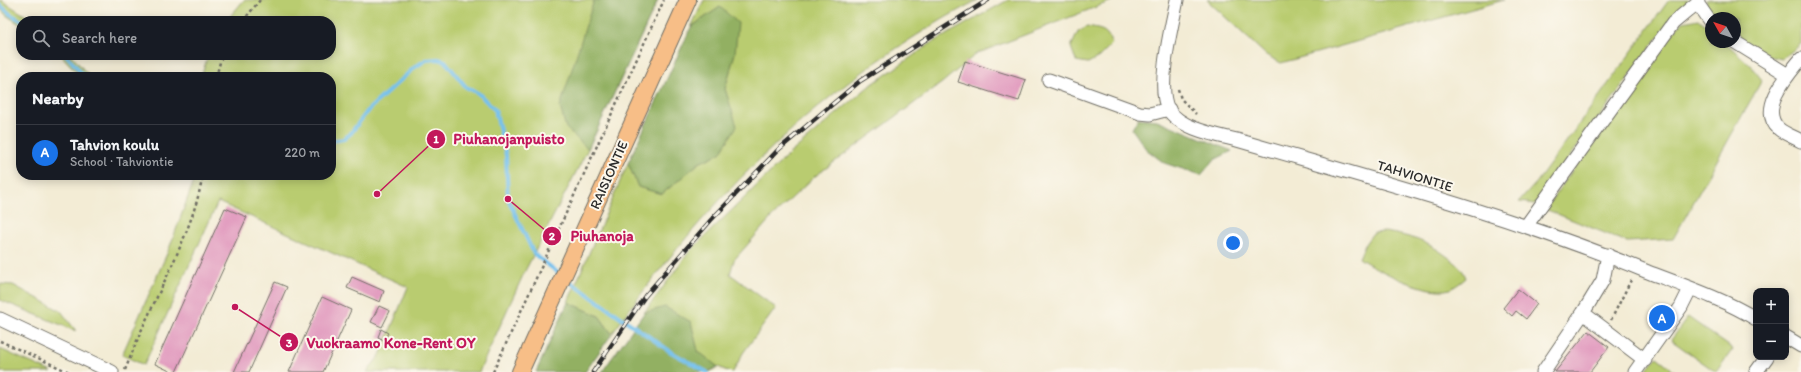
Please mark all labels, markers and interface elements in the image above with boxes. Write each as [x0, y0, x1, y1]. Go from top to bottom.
north arrow [1705, 12, 1741, 48]
search box [16, 16, 336, 60]
icon: search [30, 27, 52, 49]
text: Search here [62, 29, 137, 47]
text: Nearby [32, 88, 84, 108]
callout: Piuhanojanpuisto [426, 126, 573, 153]
text: Piuhanojanpuisto [453, 130, 565, 149]
text: 1 [433, 132, 439, 146]
text: Tahvion koulu [70, 136, 159, 154]
street label: RAISIONTIE [586, 138, 632, 212]
text: A [41, 145, 49, 160]
text: 220 m [284, 145, 320, 160]
text: School · Tahviontie [70, 154, 173, 169]
street label: TAHVIONTIE [1375, 156, 1455, 196]
callout: Piuhanoja [542, 222, 641, 249]
text: Piuhanoja [570, 227, 634, 246]
text: 2 [549, 229, 556, 243]
your location [1223, 233, 1243, 253]
map controls [1753, 288, 1789, 360]
button: + [1753, 288, 1789, 324]
pin: A [1649, 303, 1675, 333]
button: − [1753, 324, 1789, 360]
callout: Vuokraamo Kone-Rent OY [279, 329, 484, 356]
text: Vuokraamo Kone-Rent OY [306, 334, 476, 352]
text: 3 [286, 336, 293, 350]

